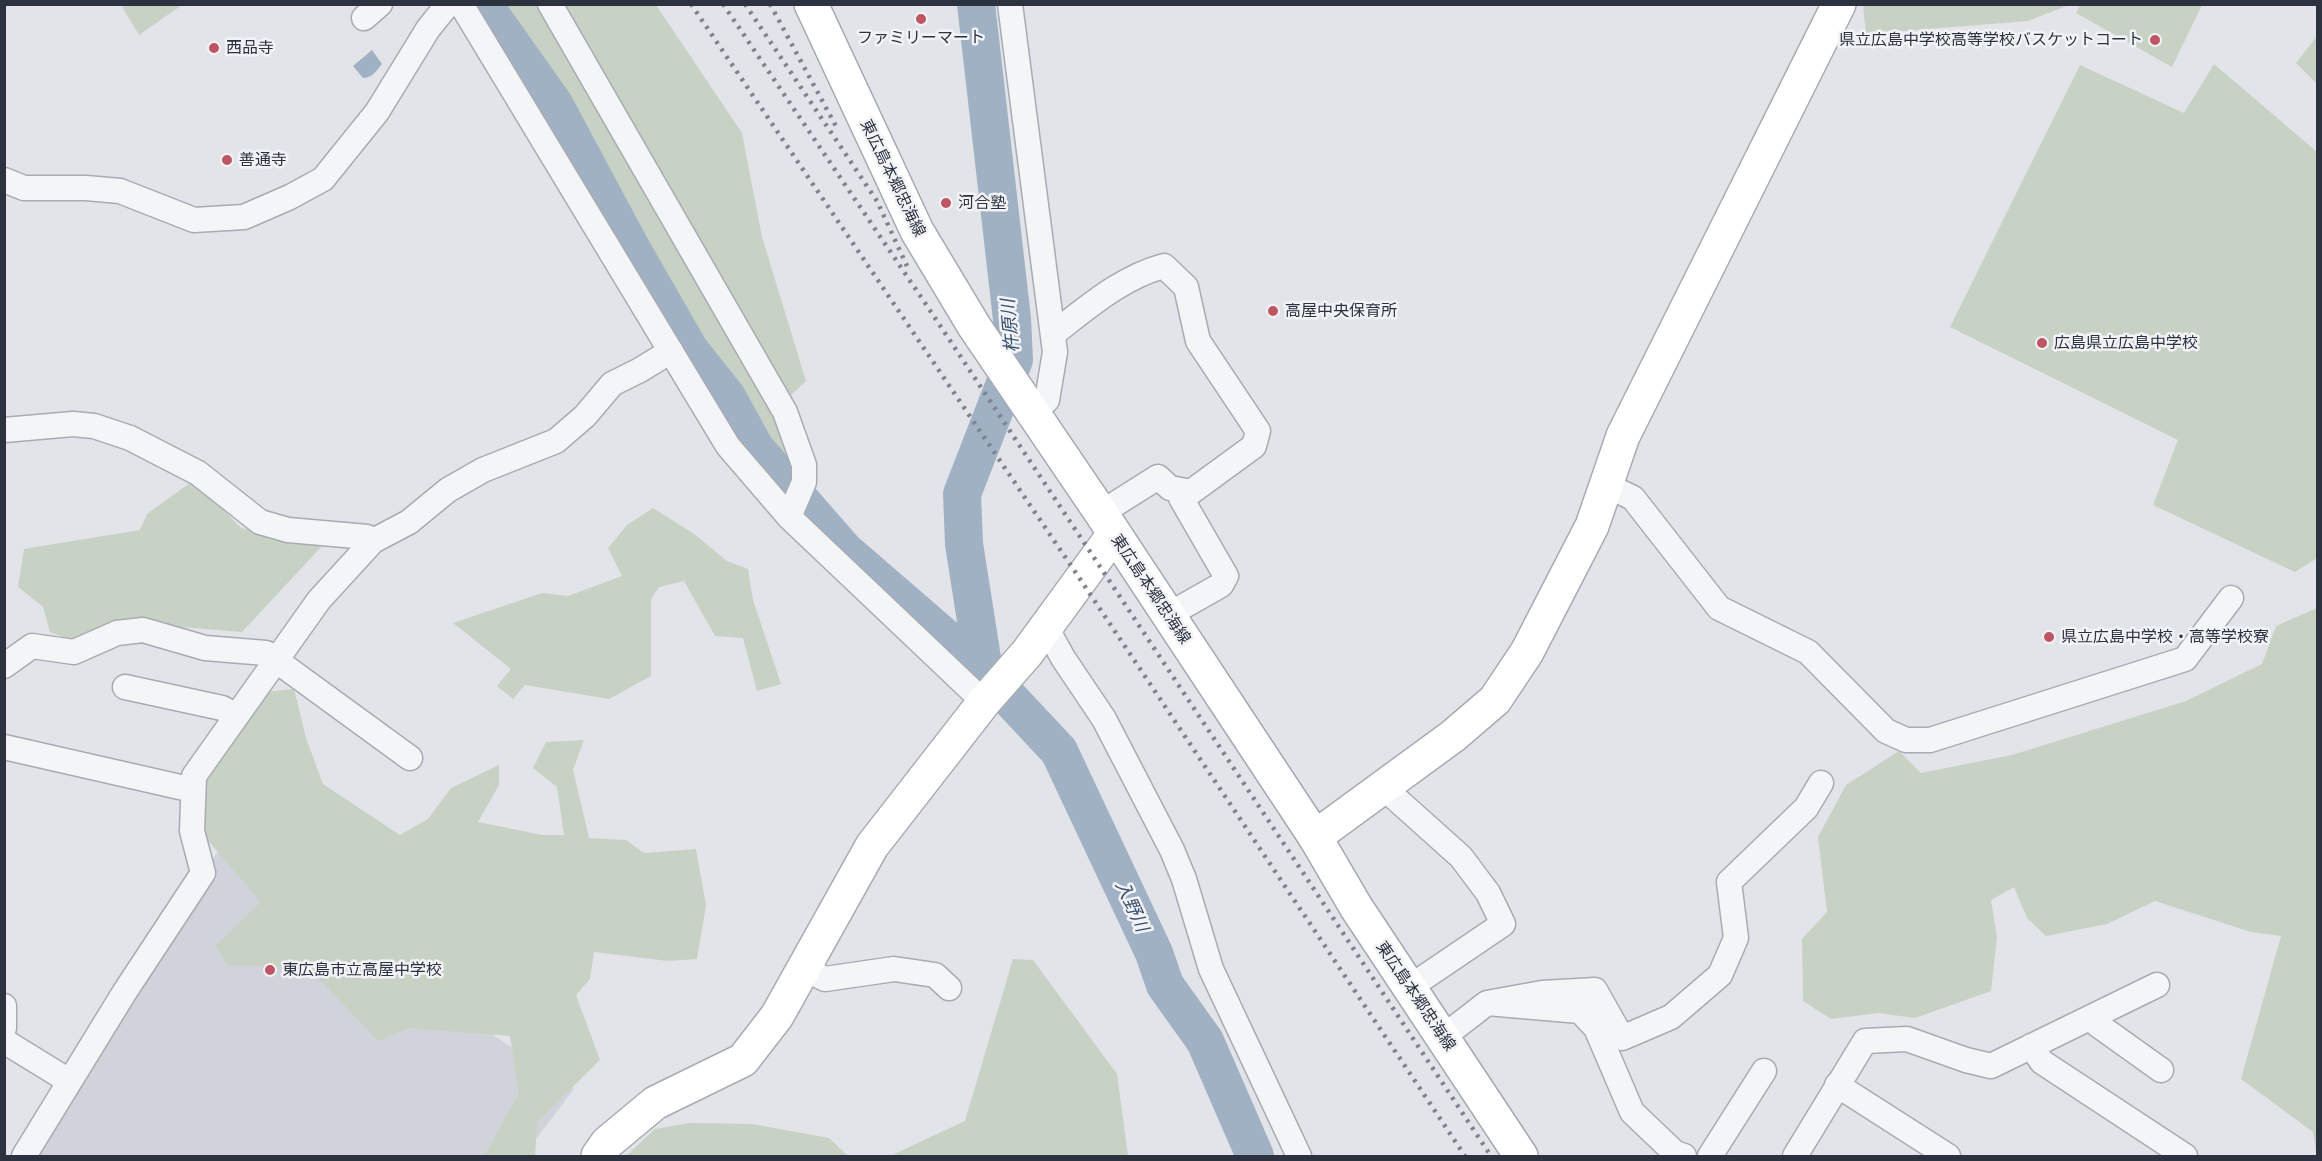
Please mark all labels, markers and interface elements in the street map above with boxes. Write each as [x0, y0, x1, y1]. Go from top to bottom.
marker: ファミリーマート [914, 12, 928, 26]
place label: ファミリーマート [857, 28, 985, 48]
place label: 県立広島中学校高等学校バスケットコート [1839, 30, 2143, 50]
marker: 県立広島中学校高等学校バスケットコート [2148, 33, 2162, 47]
place label: 西品寺 [226, 38, 274, 58]
marker: 西品寺 [207, 41, 221, 55]
street label: 東広島本郷忠海線 [856, 116, 930, 240]
place label: 善通寺 [239, 150, 287, 170]
marker: 善通寺 [220, 153, 234, 167]
place label: 河合塾 [958, 193, 1006, 213]
marker: 河合塾 [939, 196, 953, 210]
water label: 杵原川 [997, 298, 1023, 354]
place label: 高屋中央保育所 [1285, 301, 1397, 321]
marker: 高屋中央保育所 [1266, 304, 1280, 318]
place label: 広島県立広島中学校 [2054, 333, 2198, 353]
marker: 広島県立広島中学校 [2035, 336, 2049, 350]
street label: 東広島本郷忠海線 [1107, 531, 1195, 647]
place label: 県立広島中学校・高等学校寮 [2061, 627, 2269, 647]
marker: 県立広島中学校・高等学校寮 [2042, 630, 2056, 644]
water label: 入野川 [1111, 877, 1153, 935]
street label: 東広島本郷忠海線 [1372, 938, 1460, 1054]
place label: 東広島市立高屋中学校 [282, 960, 442, 980]
marker: 東広島市立高屋中学校 [263, 963, 277, 977]

